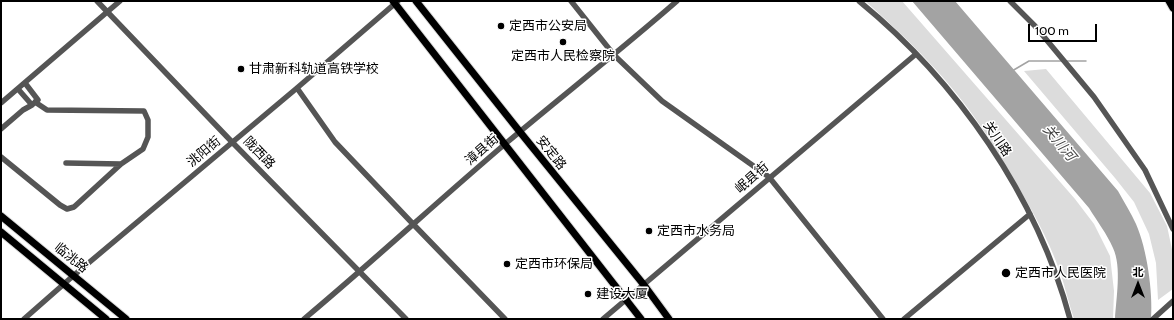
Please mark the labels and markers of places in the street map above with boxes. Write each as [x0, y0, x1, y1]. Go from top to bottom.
place label: 定西市公安局 [509, 18, 587, 34]
marker: 定西市公安局 [496, 21, 506, 31]
marker: 定西市人民检察院 [558, 37, 568, 47]
place label: 定西市人民检察院 [511, 48, 615, 64]
place label: 甘肃新科轨道高铁学校 [249, 61, 379, 77]
marker: 甘肃新科轨道高铁学校 [236, 64, 246, 74]
place label: 定西市水务局 [657, 223, 735, 239]
marker: 定西市水务局 [644, 226, 654, 236]
place label: 定西市环保局 [515, 256, 593, 272]
marker: 定西市环保局 [502, 259, 512, 269]
place label: 定西市人民医院 [1015, 265, 1106, 281]
marker: 定西市人民医院 [1000, 267, 1012, 279]
place label: 建设大厦 [596, 286, 648, 302]
marker: 建设大厦 [583, 289, 593, 299]

